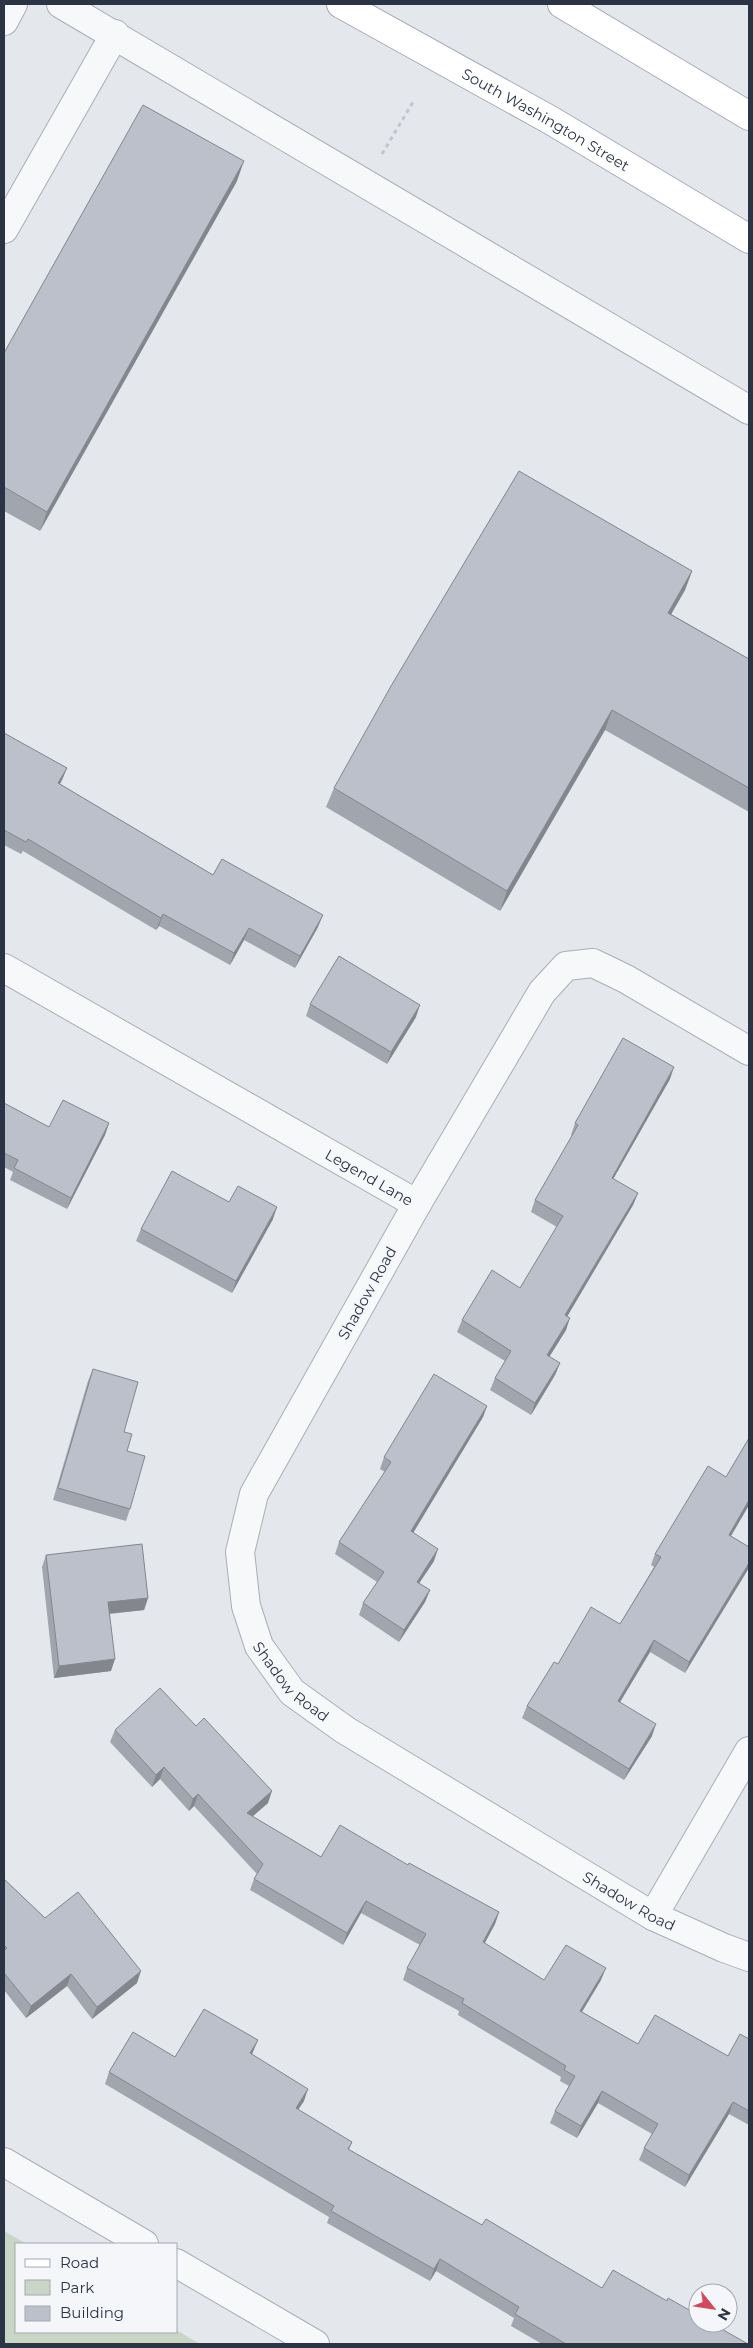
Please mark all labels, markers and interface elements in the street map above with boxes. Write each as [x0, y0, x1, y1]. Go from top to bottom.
street label: South Washington Street [459, 64, 633, 175]
street label: Legend Lane [322, 1144, 417, 1210]
street label: Shadow Road [334, 1243, 400, 1343]
street label: Shadow Road [249, 1638, 333, 1725]
street label: Shadow Road [579, 1866, 679, 1934]
legend [15, 2243, 178, 2333]
text: Road [60, 2253, 99, 2272]
text: Park [60, 2278, 94, 2297]
north arrow [688, 2283, 738, 2333]
text: Building [60, 2303, 124, 2322]
text: N [714, 2305, 735, 2324]

